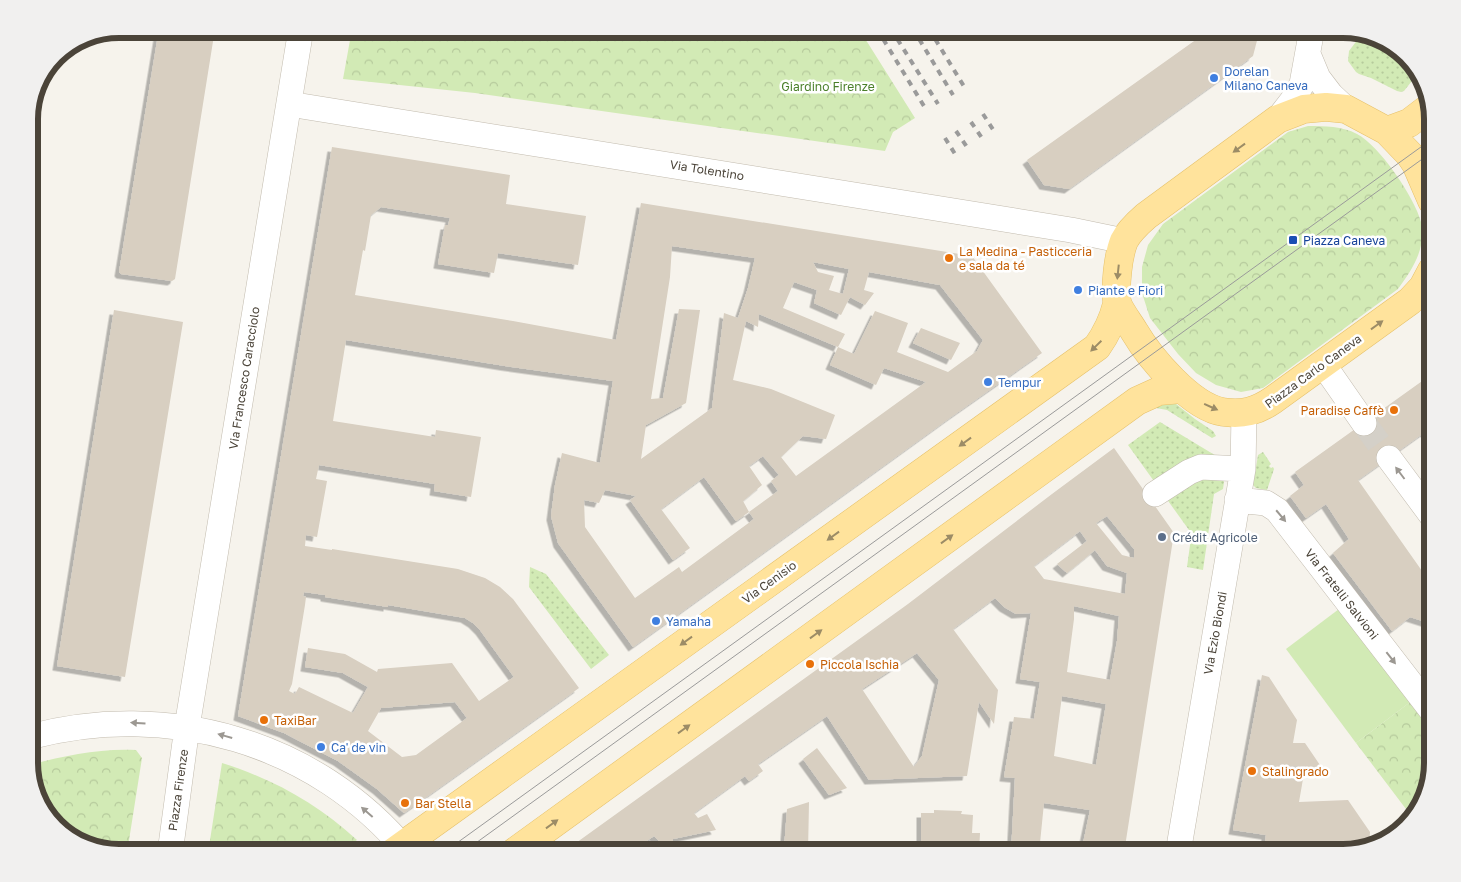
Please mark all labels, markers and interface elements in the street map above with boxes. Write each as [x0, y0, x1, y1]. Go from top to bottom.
place label: Dorelan Milano Caneva [1224, 64, 1308, 93]
marker: Dorelan Milano Caneva [1208, 72, 1220, 84]
park label: Giardino Firenze [781, 79, 875, 94]
one-way arrow [1233, 142, 1246, 153]
street label: Via Tolentino [669, 157, 745, 183]
place label: Piazza Caneva [1303, 233, 1385, 248]
marker: Piazza Caneva [1287, 234, 1299, 246]
place label: La Medina - Pasticceria e sala da té [959, 244, 1092, 273]
marker: La Medina - Pasticceria e sala da té [943, 252, 955, 264]
one-way arrow [1114, 265, 1122, 281]
place label: Piante e Fiori [1088, 283, 1163, 298]
marker: Piante e Fiori [1072, 284, 1084, 296]
street label: Via Francesco Caracciolo [225, 306, 263, 450]
one-way arrow [1370, 320, 1384, 330]
street label: Piazza Carlo Caneva [1262, 331, 1364, 411]
one-way arrow [1090, 340, 1102, 352]
place label: Tempur [998, 375, 1042, 390]
marker: Tempur [982, 376, 994, 388]
place label: Paradise Caffè [1301, 403, 1384, 418]
one-way arrow [1204, 404, 1218, 412]
marker: Paradise Caffè [1388, 404, 1400, 416]
one-way arrow [958, 437, 971, 447]
one-way arrow [1395, 466, 1405, 480]
one-way arrow [1275, 510, 1286, 522]
place label: Crédit Agricole [1172, 530, 1258, 545]
one-way arrow [826, 531, 839, 541]
marker: Crédit Agricole [1156, 531, 1168, 543]
one-way arrow [940, 533, 953, 544]
street label: Via Fratelli Salvioni [1302, 546, 1382, 642]
street label: Via Cenisio [739, 557, 799, 607]
street label: Via Ezio Biondi [1200, 590, 1230, 676]
place label: Yamaha [666, 614, 711, 629]
marker: Yamaha [650, 615, 662, 627]
one-way arrow [809, 629, 822, 639]
one-way arrow [680, 636, 693, 647]
one-way arrow [1386, 651, 1397, 664]
place label: Piccola Ischia [820, 657, 899, 672]
marker: Piccola Ischia [804, 658, 816, 670]
place label: TaxiBar [274, 713, 317, 728]
marker: TaxiBar [258, 714, 270, 726]
one-way arrow [130, 719, 146, 727]
one-way arrow [677, 724, 691, 734]
one-way arrow [218, 731, 233, 739]
place label: Ca' de vin [331, 740, 386, 755]
marker: Ca' de vin [315, 741, 327, 753]
street label: Piazza Firenze [165, 748, 191, 832]
place label: Stalingrado [1262, 764, 1329, 779]
marker: Stalingrado [1246, 765, 1258, 777]
place label: Bar Stella [415, 796, 471, 811]
marker: Bar Stella [399, 797, 411, 809]
one-way arrow [362, 806, 374, 818]
one-way arrow [545, 819, 558, 830]

